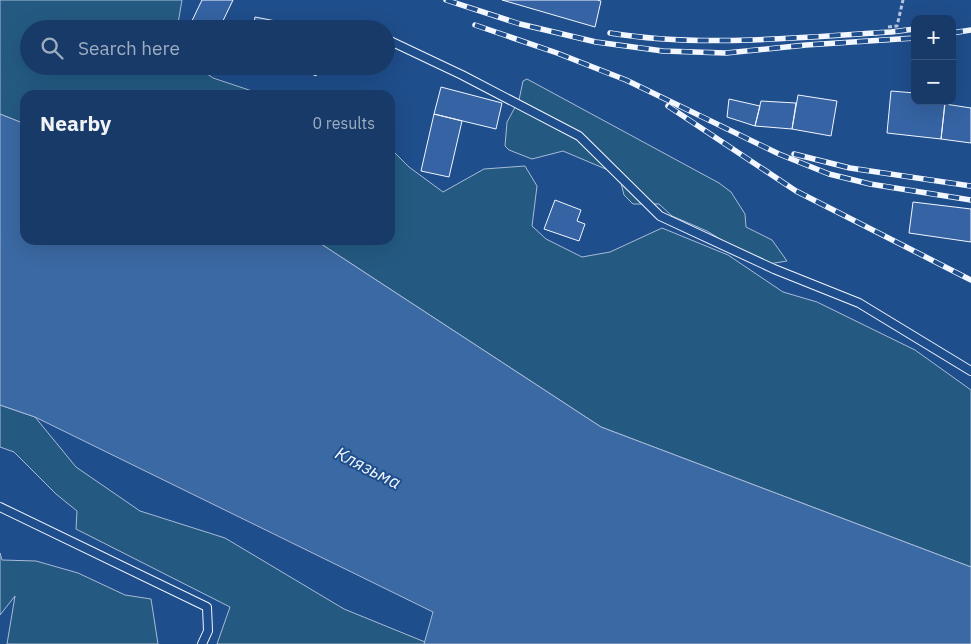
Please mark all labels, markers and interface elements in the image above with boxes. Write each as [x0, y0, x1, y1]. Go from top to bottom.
map controls [911, 15, 956, 105]
button: + [911, 15, 956, 60]
search box [20, 20, 395, 75]
icon: search [38, 34, 66, 62]
text: Search here [78, 36, 180, 60]
button: − [911, 60, 956, 105]
text: Nearby [40, 109, 111, 137]
text: 0 results [312, 113, 375, 133]
water label: Клязьма [331, 441, 405, 494]

